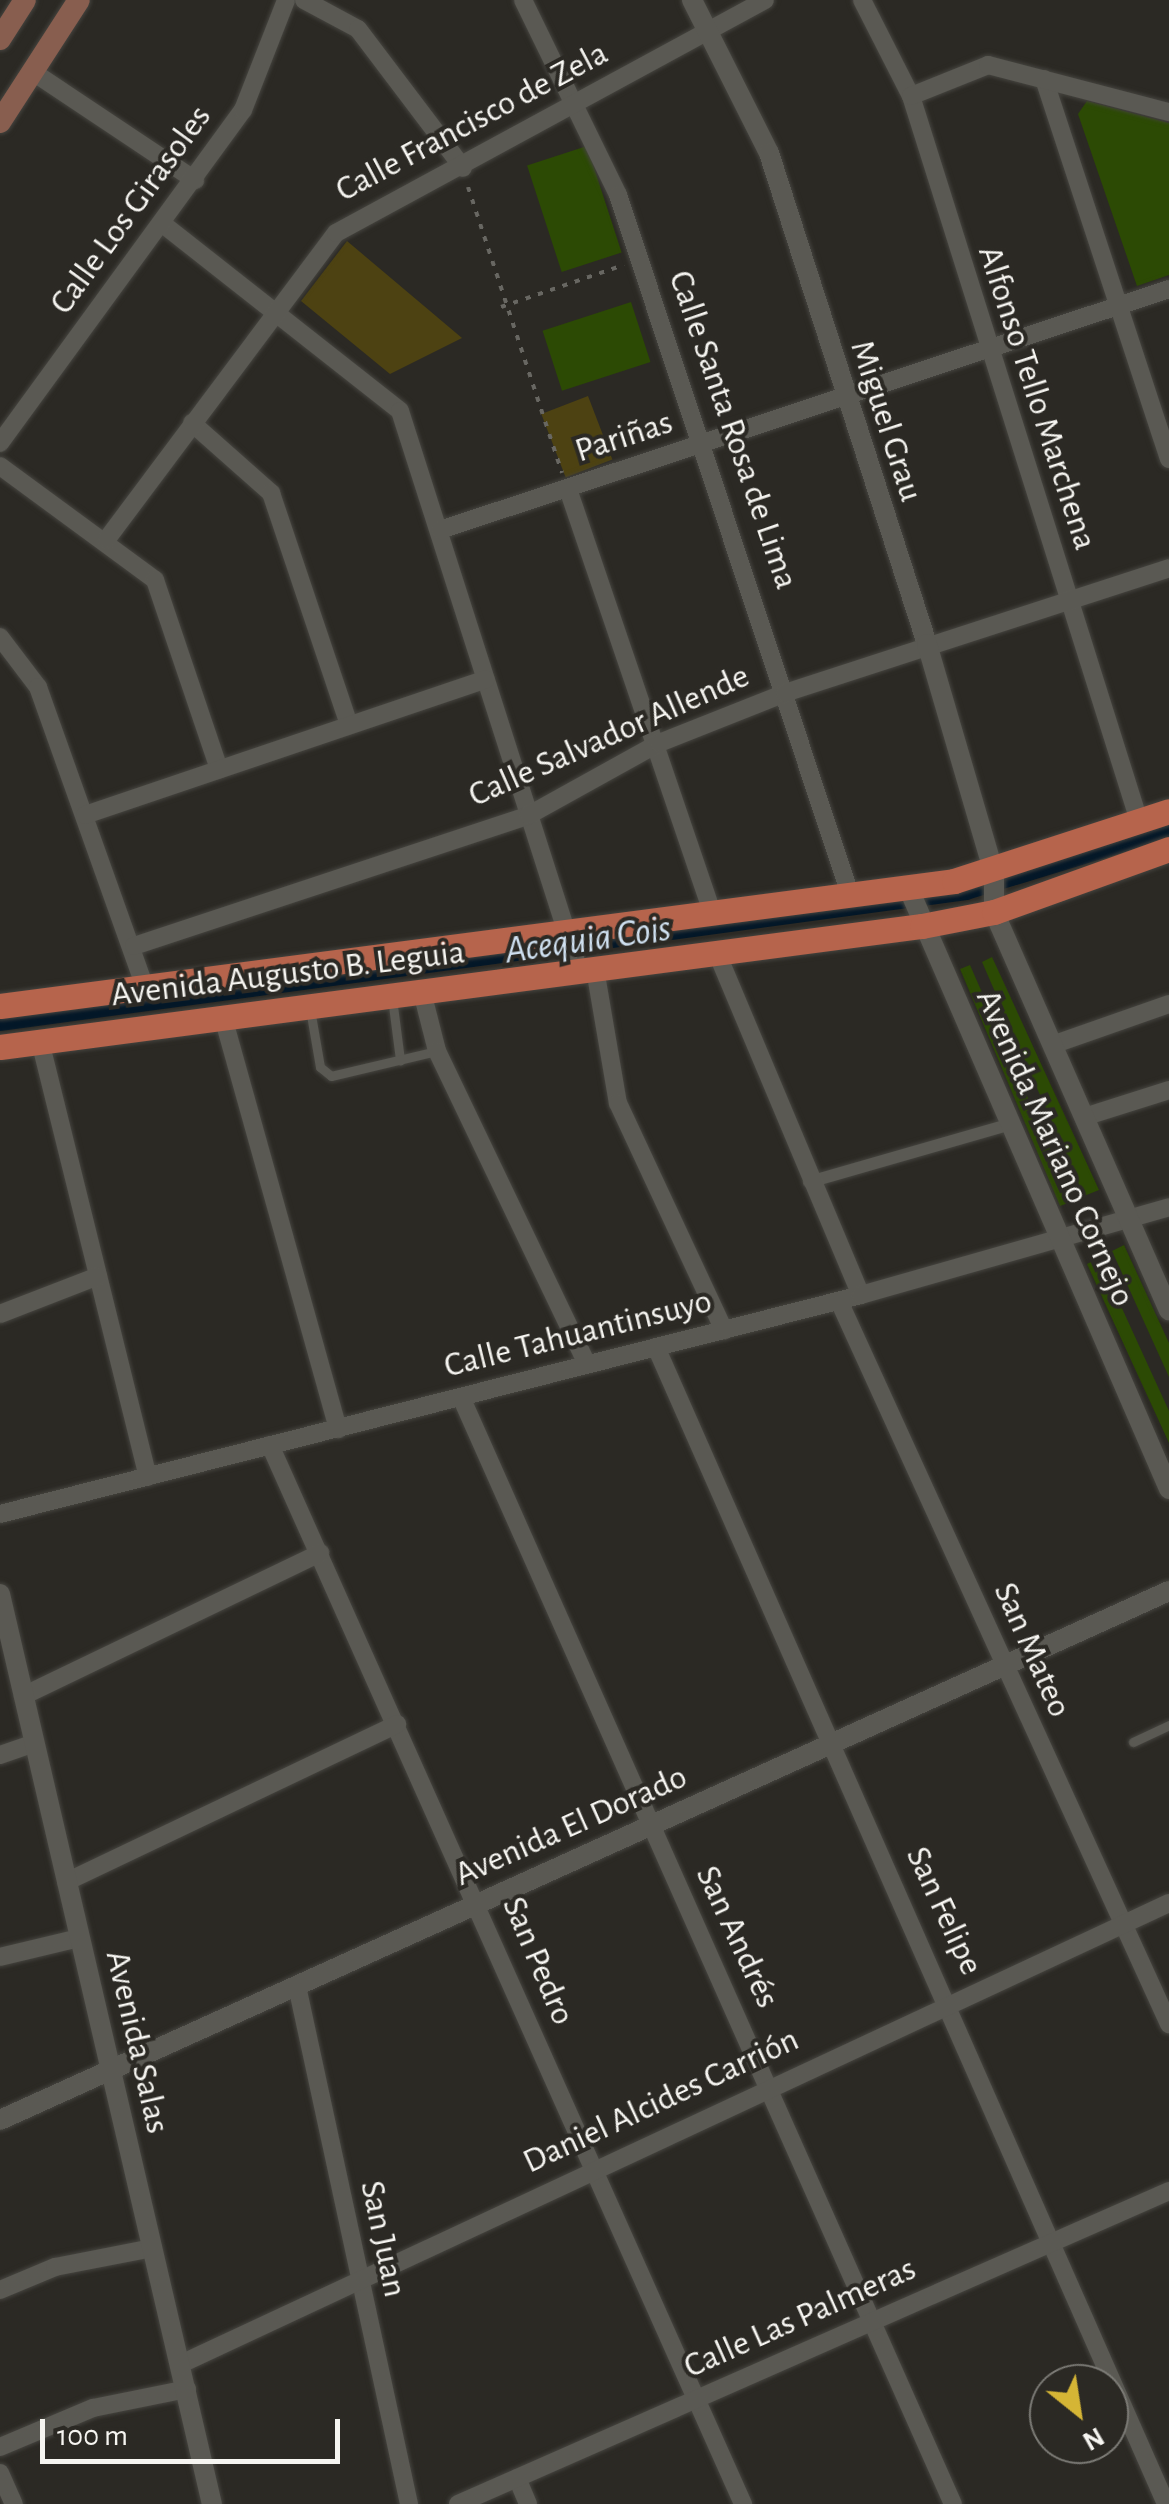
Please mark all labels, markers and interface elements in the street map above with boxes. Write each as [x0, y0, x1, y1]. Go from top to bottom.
street label: Calle Francisco de Zela [329, 33, 615, 211]
street label: Calle Los Girasoles [41, 97, 221, 323]
street label: Alfonso Tello Marchena [968, 241, 1106, 555]
street label: Calle Santa Rosa de Lima [659, 265, 807, 595]
street label: Miguel Grau [840, 335, 932, 507]
street label: Pariñas [570, 402, 678, 472]
street label: Calle Salvador Allende [462, 655, 756, 817]
water label: Acequia Cois [502, 907, 674, 975]
street label: Avenida Augusto B. Leguia [109, 931, 467, 1017]
street label: Avenida Mariano Cornejo [966, 983, 1144, 1313]
street label: Calle Tahuantinsuyo [440, 1280, 716, 1388]
street label: San Mateo [984, 1576, 1080, 1724]
street label: Avenida El Dorado [448, 1756, 694, 1896]
street label: San Felipe [896, 1840, 992, 1982]
street label: San Andrés [686, 1859, 788, 2015]
street label: San Pedro [492, 1891, 584, 2031]
street label: Avenida Salas [96, 1946, 178, 2138]
street label: Daniel Alcides Carrión [516, 2019, 806, 2183]
street label: San Juan [350, 2177, 416, 2301]
street label: Calle Las Palmeras [678, 2248, 922, 2388]
north arrow [1029, 2364, 1129, 2464]
scale bar [45, 2399, 345, 2461]
text: 100 m [57, 2421, 128, 2451]
text: N [1078, 2421, 1108, 2455]

